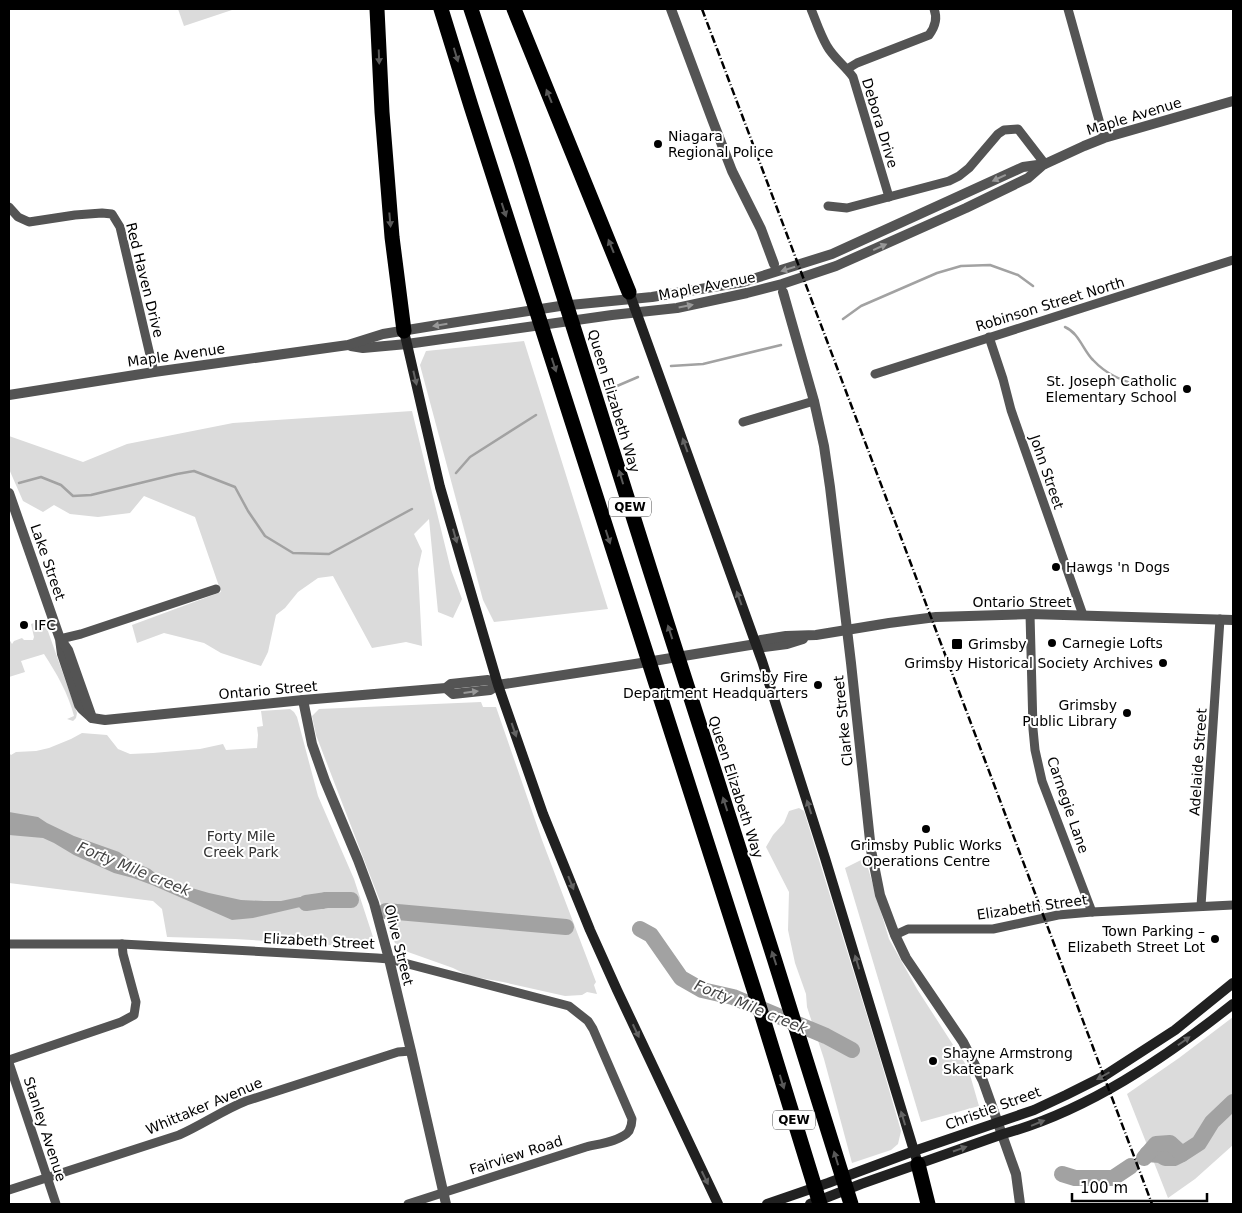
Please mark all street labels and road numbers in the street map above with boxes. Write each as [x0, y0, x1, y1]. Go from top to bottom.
street label: Debora Drive [859, 76, 901, 170]
street label: Maple Avenue [1085, 94, 1183, 138]
street label: Red Haven Drive [123, 221, 167, 339]
street label: Maple Avenue [657, 269, 757, 303]
street label: Robinson Street North [974, 274, 1126, 334]
street label: Queen Elizabeth Way [585, 327, 643, 475]
street label: Maple Avenue [126, 340, 226, 370]
street label: John Street [1027, 432, 1067, 512]
road number: QEW [609, 498, 651, 516]
street label: Lake Street [27, 522, 69, 603]
street label: Ontario Street [972, 594, 1072, 610]
street label: Clarke Street [830, 674, 856, 767]
street label: Ontario Street [218, 678, 319, 702]
street label: Adelaide Street [1186, 707, 1210, 816]
street label: Queen Elizabeth Way [705, 714, 767, 860]
street label: Carnegie Lane [1044, 755, 1092, 855]
street label: Elizabeth Street [976, 891, 1089, 923]
street label: Olive Street [381, 903, 417, 988]
street label: Elizabeth Street [263, 930, 376, 952]
street label: Whittaker Avenue [144, 1074, 264, 1138]
street label: Stanley Avenue [21, 1075, 69, 1183]
street label: Christie Street [943, 1083, 1043, 1133]
road number: QEW [773, 1110, 815, 1130]
street label: Fairview Road [467, 1132, 565, 1178]

